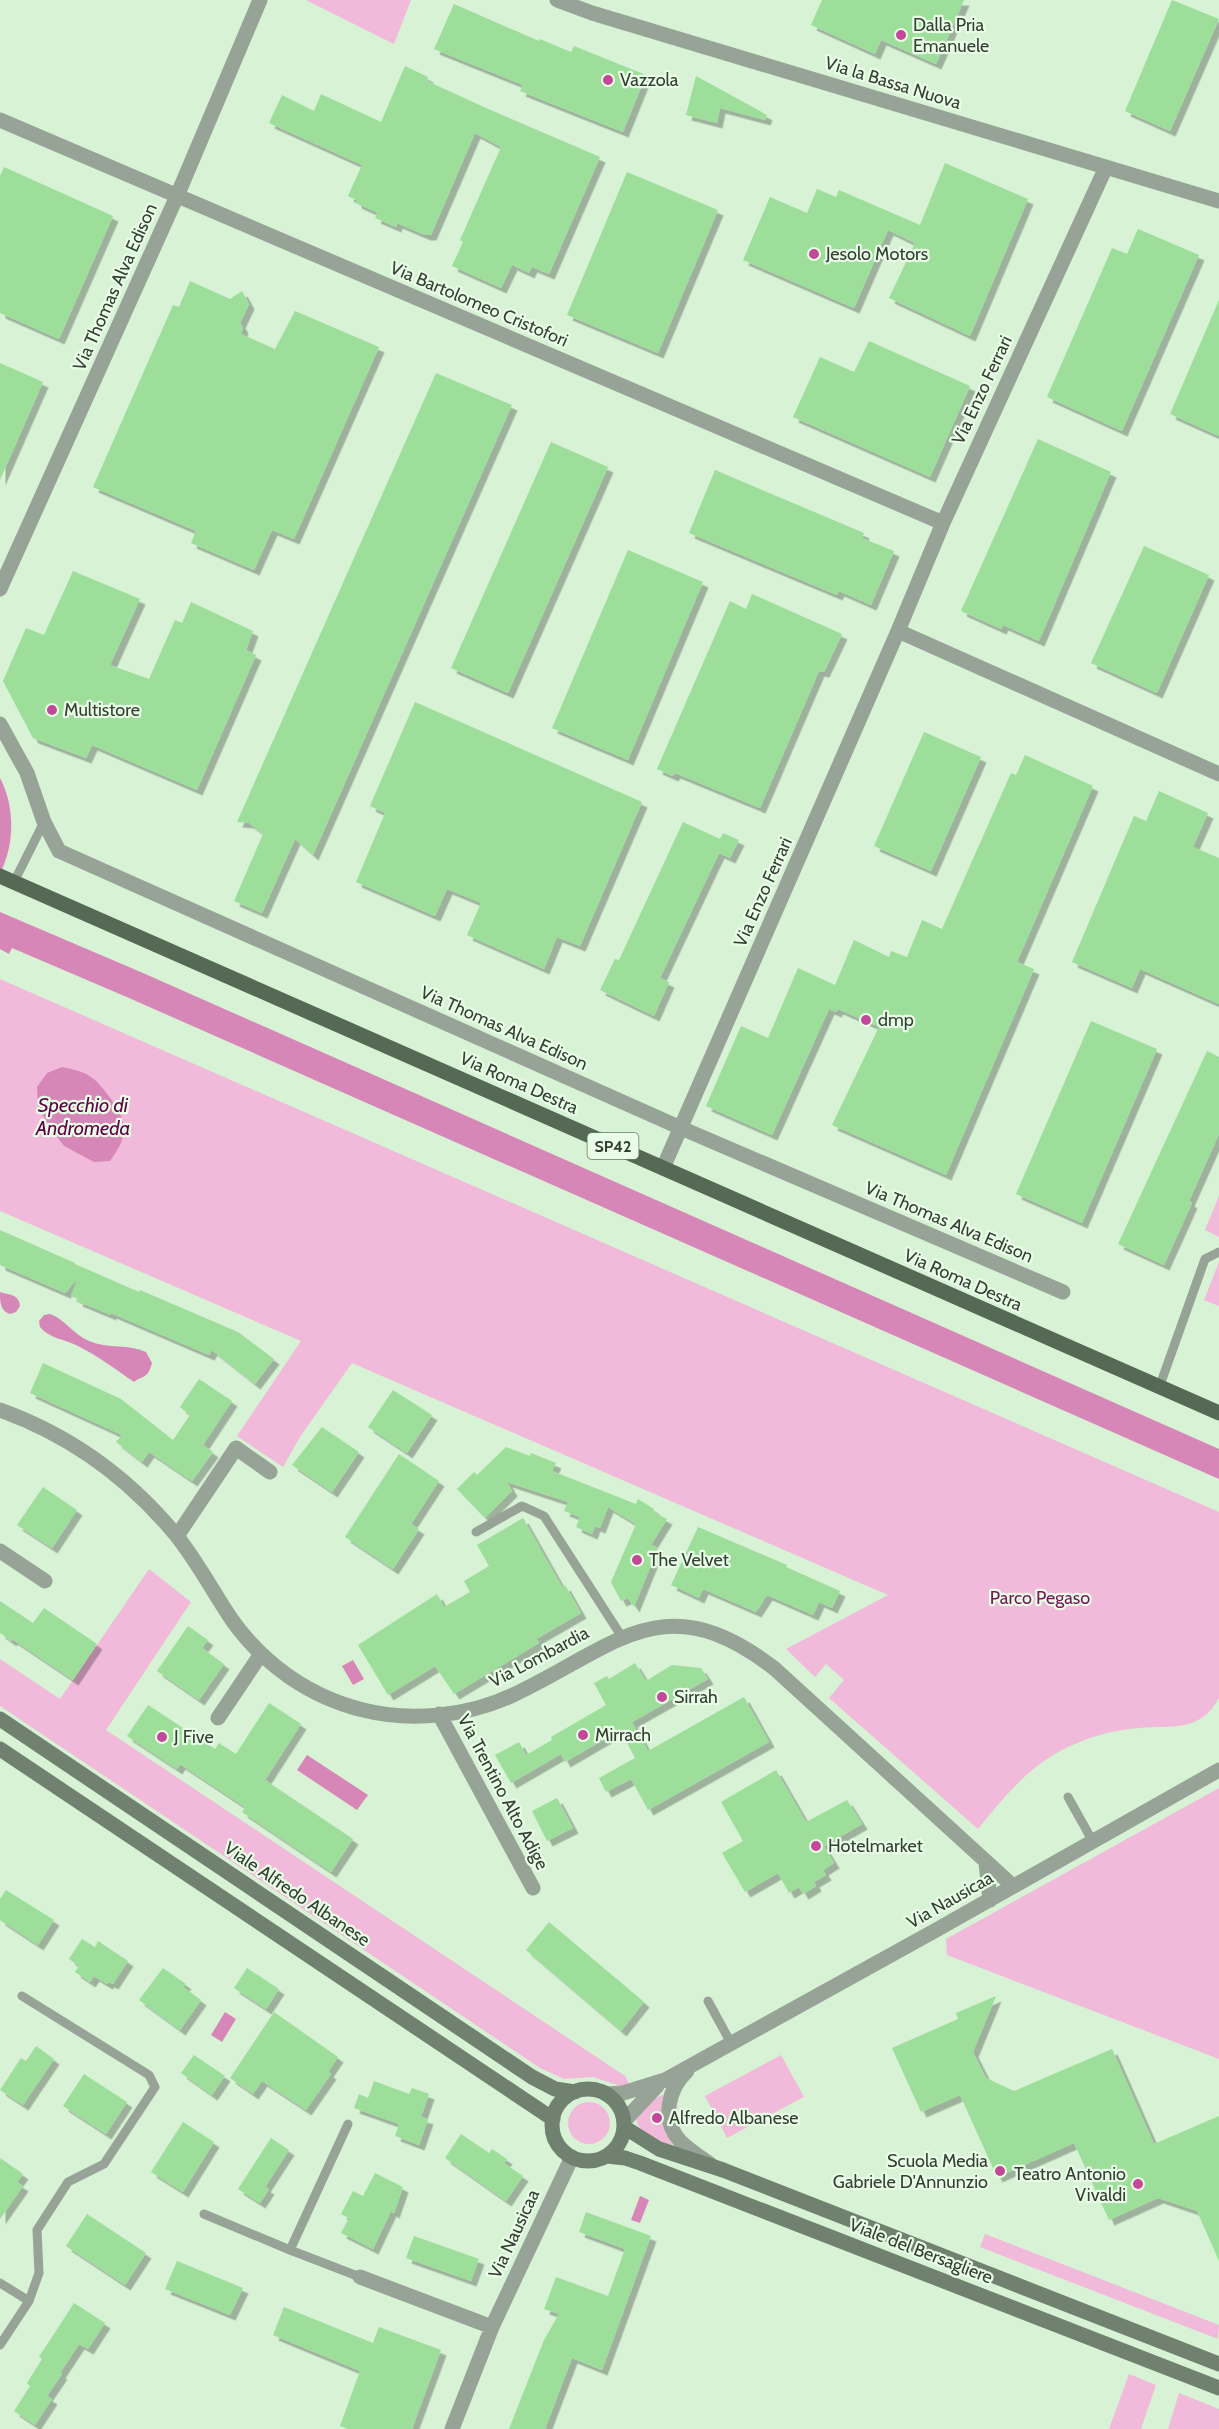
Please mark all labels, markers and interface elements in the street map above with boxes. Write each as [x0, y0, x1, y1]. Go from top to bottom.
place label: Dalla Pria Emanuele [913, 14, 989, 57]
marker: Dalla Pria Emanuele [894, 28, 908, 42]
street label: Via la Bassa Nuova [822, 52, 964, 114]
place label: Vazzola [620, 69, 679, 91]
marker: Vazzola [601, 73, 615, 87]
street label: Via Thomas Alva Edison [68, 200, 162, 374]
place label: Jesolo Motors [825, 243, 928, 265]
marker: Jesolo Motors [807, 247, 821, 261]
street label: Via Bartolomeo Cristofori [387, 257, 571, 351]
street label: Via Enzo Ferrari [947, 332, 1017, 448]
place label: Multistore [64, 699, 140, 721]
marker: Multistore [45, 703, 59, 717]
street label: Via Enzo Ferrari [729, 834, 797, 950]
street label: Via Thomas Alva Edison [417, 981, 591, 1075]
place label: dmp [878, 1009, 914, 1031]
marker: dmp [859, 1013, 873, 1027]
street label: Via Roma Destra [456, 1047, 582, 1119]
water label: Specchio di Andromeda [35, 1093, 130, 1140]
road number: SP42 [588, 1133, 638, 1159]
street label: Via Thomas Alva Edison [861, 1177, 1037, 1267]
street label: Via Roma Destra [900, 1244, 1026, 1316]
place label: The Velvet [649, 1549, 729, 1571]
marker: The Velvet [630, 1553, 644, 1567]
park label: Parco Pegaso [990, 1587, 1090, 1609]
street label: Via Lombardia [486, 1621, 593, 1692]
place label: Sirrah [674, 1686, 718, 1708]
marker: Sirrah [655, 1690, 669, 1704]
street label: Via Trentino Alto Adige [453, 1711, 553, 1873]
place label: Mirrach [595, 1724, 651, 1746]
place label: J Five [173, 1726, 214, 1748]
marker: Mirrach [576, 1728, 590, 1742]
marker: J Five [155, 1730, 169, 1744]
place label: Hotelmarket [828, 1835, 923, 1857]
street label: Viale Alfredo Albanese [220, 1837, 374, 1951]
marker: Hotelmarket [809, 1839, 823, 1853]
street label: Via Nausicaa [903, 1866, 997, 1933]
place label: Alfredo Albanese [669, 2107, 799, 2129]
marker: Alfredo Albanese [650, 2111, 664, 2125]
place label: Scuola Media Gabriele D'Annunzio [833, 2150, 988, 2193]
place label: Teatro Antonio Vivaldi [1014, 2163, 1126, 2206]
marker: Scuola Media Gabriele D'Annunzio [993, 2164, 1007, 2178]
marker: Teatro Antonio Vivaldi [1131, 2177, 1145, 2191]
street label: Via Nausicaa [484, 2186, 544, 2282]
street label: Viale del Bersagliere [846, 2214, 996, 2288]

